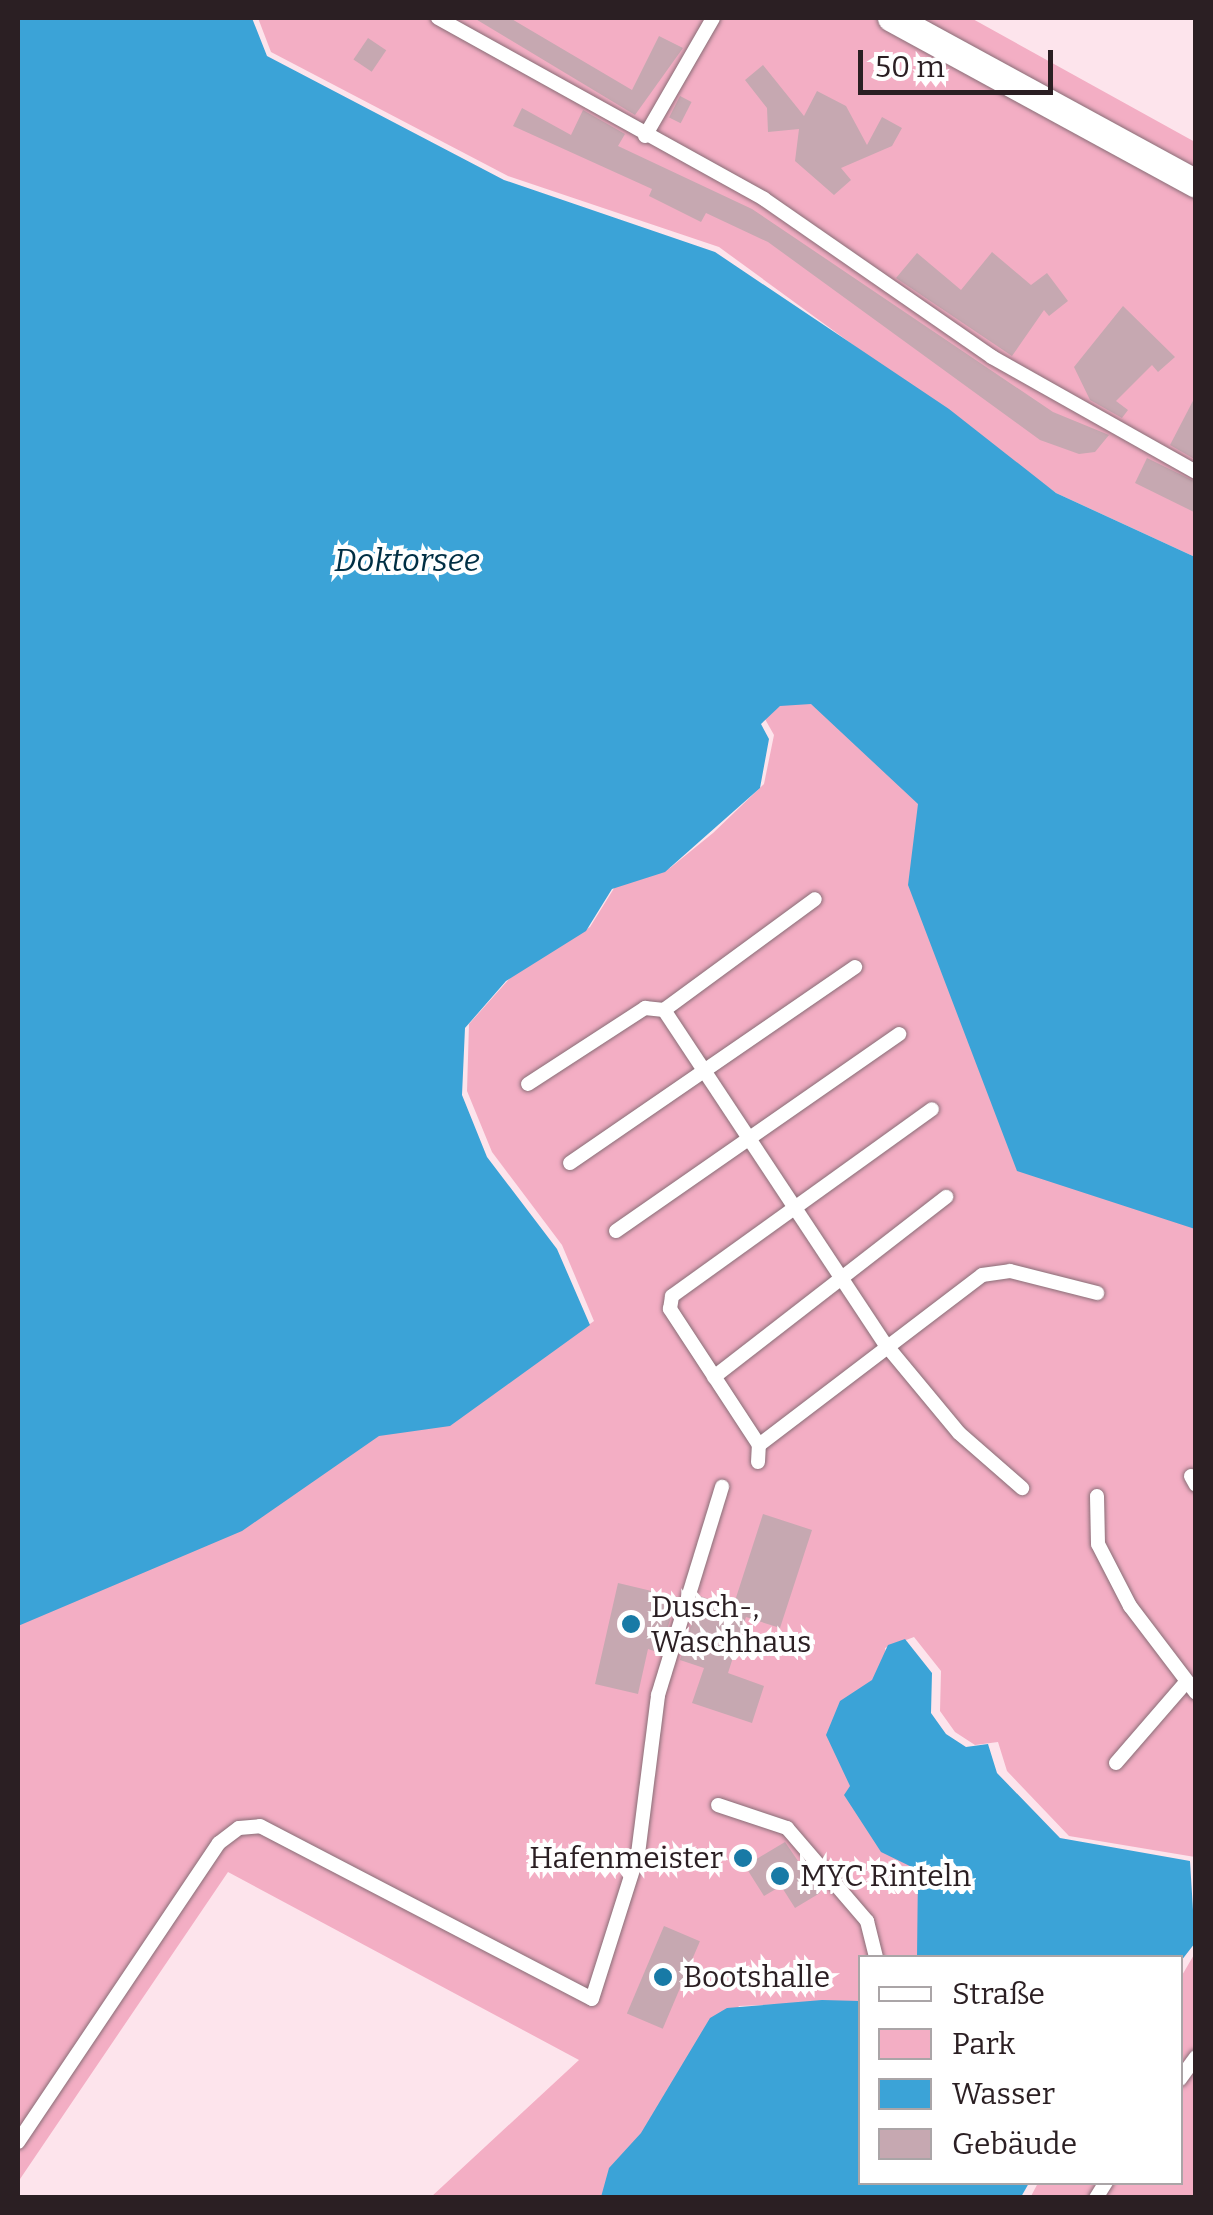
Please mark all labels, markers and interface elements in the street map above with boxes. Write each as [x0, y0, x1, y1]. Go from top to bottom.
scale bar [863, 30, 1058, 92]
text: 50 m [875, 49, 945, 85]
water label: Doktorsee [334, 541, 480, 579]
place label: Dusch-, Waschhaus [651, 1589, 811, 1660]
marker: Dusch-, Waschhaus [620, 1613, 642, 1635]
place label: Hafenmeister [529, 1840, 723, 1876]
marker: Hafenmeister [732, 1847, 754, 1869]
place label: MYC Rinteln [800, 1858, 971, 1894]
marker: MYC Rinteln [769, 1865, 791, 1887]
legend [858, 1955, 1183, 2185]
place label: Bootshalle [683, 1959, 830, 1995]
marker: Bootshalle [652, 1966, 674, 1988]
text: Straße [952, 1976, 1045, 2012]
text: Park [952, 2026, 1015, 2062]
text: Wasser [952, 2076, 1055, 2112]
text: Gebäude [952, 2126, 1077, 2162]

